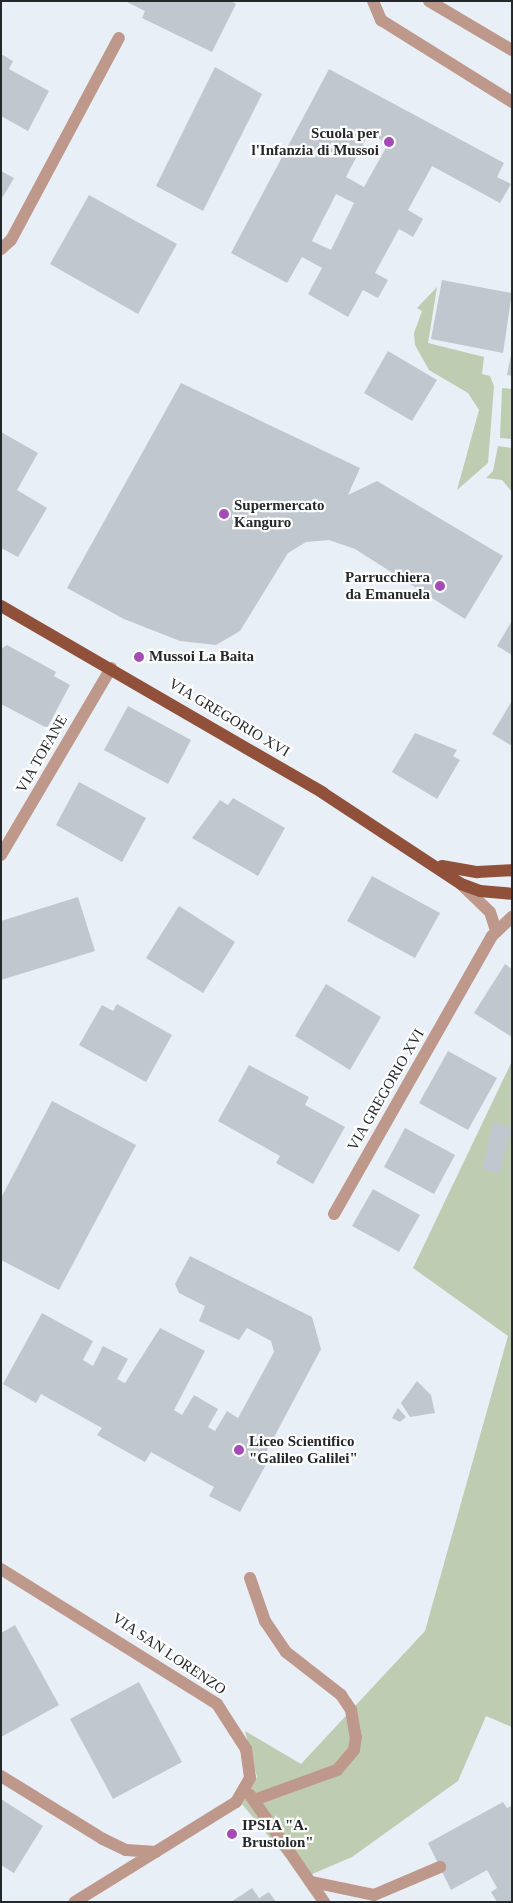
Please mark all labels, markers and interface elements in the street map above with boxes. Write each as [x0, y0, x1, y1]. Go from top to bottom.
place label: Scuola per l'Infanzia di Mussoi [251, 124, 379, 159]
marker: Scuola per l'Infanzia di Mussoi [383, 136, 395, 148]
place label: Supermercato Kanguro [234, 496, 325, 531]
marker: Supermercato Kanguro [218, 508, 230, 520]
place label: Parrucchiera da Emanuela [345, 568, 430, 603]
marker: Parrucchiera da Emanuela [434, 580, 446, 592]
place label: Mussoi La Baita [149, 648, 254, 666]
marker: Mussoi La Baita [133, 651, 145, 663]
street label: VIA GREGORIO XVI [165, 675, 293, 761]
street label: VIA TOFANE [12, 711, 72, 797]
street label: VIA GREGORIO XVI [344, 1026, 428, 1154]
place label: Liceo Scientifico "Galileo Galilei" [249, 1432, 358, 1467]
marker: Liceo Scientifico "Galileo Galilei" [233, 1444, 245, 1456]
street label: VIA SAN LORENZO [108, 1609, 230, 1699]
place label: IPSIA "A. Brustolon" [242, 1816, 314, 1851]
marker: IPSIA "A. Brustolon" [226, 1828, 238, 1840]

